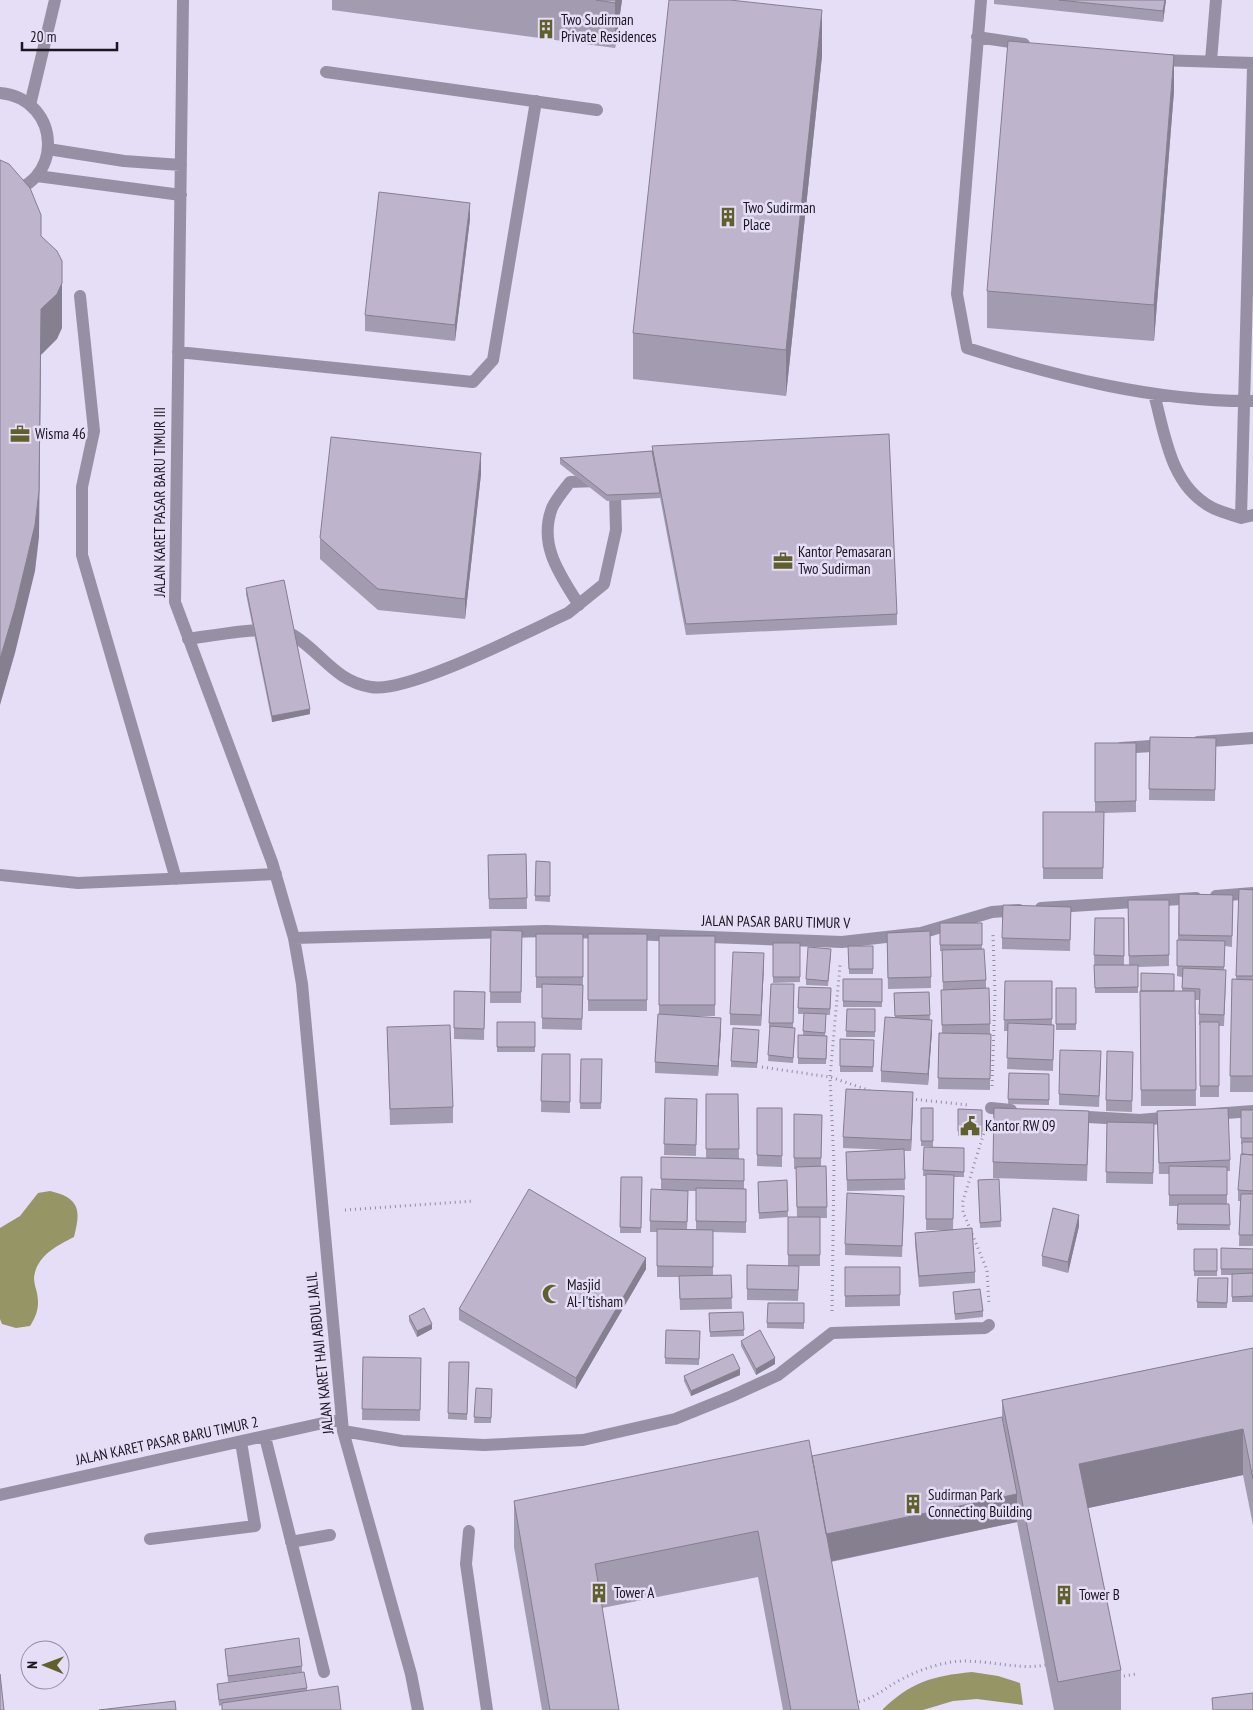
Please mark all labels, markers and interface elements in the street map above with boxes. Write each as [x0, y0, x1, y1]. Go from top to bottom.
place label: Two Sudirman Private Residences [561, 10, 657, 46]
building icon: Two Sudirman Private Residences [535, 18, 557, 40]
scale bar [22, 20, 118, 52]
text: 20 m [30, 27, 56, 46]
place label: Two Sudirman Place [743, 198, 816, 234]
building icon: Two Sudirman Place [717, 206, 739, 228]
street label: JALAN KARET PASAR BARU TIMUR III [150, 407, 169, 598]
office icon: Wisma 46 [9, 423, 31, 445]
place label: Wisma 46 [35, 424, 86, 443]
place label: Kantor Pemasaran Two Sudirman [798, 542, 892, 578]
office icon: Kantor Pemasaran Two Sudirman [772, 550, 794, 572]
street label: JALAN PASAR BARU TIMUR V [700, 911, 851, 932]
public building icon: Kantor RW 09 [959, 1115, 981, 1137]
place label: Kantor RW 09 [985, 1116, 1056, 1135]
street label: JALAN KARET HAJI ABDUL JALIL [301, 1270, 338, 1436]
place label: Masjid Al-I'tisham [567, 1275, 623, 1311]
mosque icon: Masjid Al-I'tisham [541, 1283, 563, 1305]
street label: JALAN KARET PASAR BARU TIMUR 2 [73, 1412, 260, 1469]
place label: Sudirman Park Connecting Building [928, 1485, 1032, 1521]
building icon: Sudirman Park Connecting Building [902, 1493, 924, 1515]
building icon: Tower A [588, 1582, 610, 1604]
place label: Tower A [614, 1583, 655, 1602]
building icon: Tower B [1053, 1584, 1075, 1606]
place label: Tower B [1079, 1585, 1120, 1604]
north arrow [20, 1640, 70, 1690]
text: N [23, 1661, 41, 1669]

